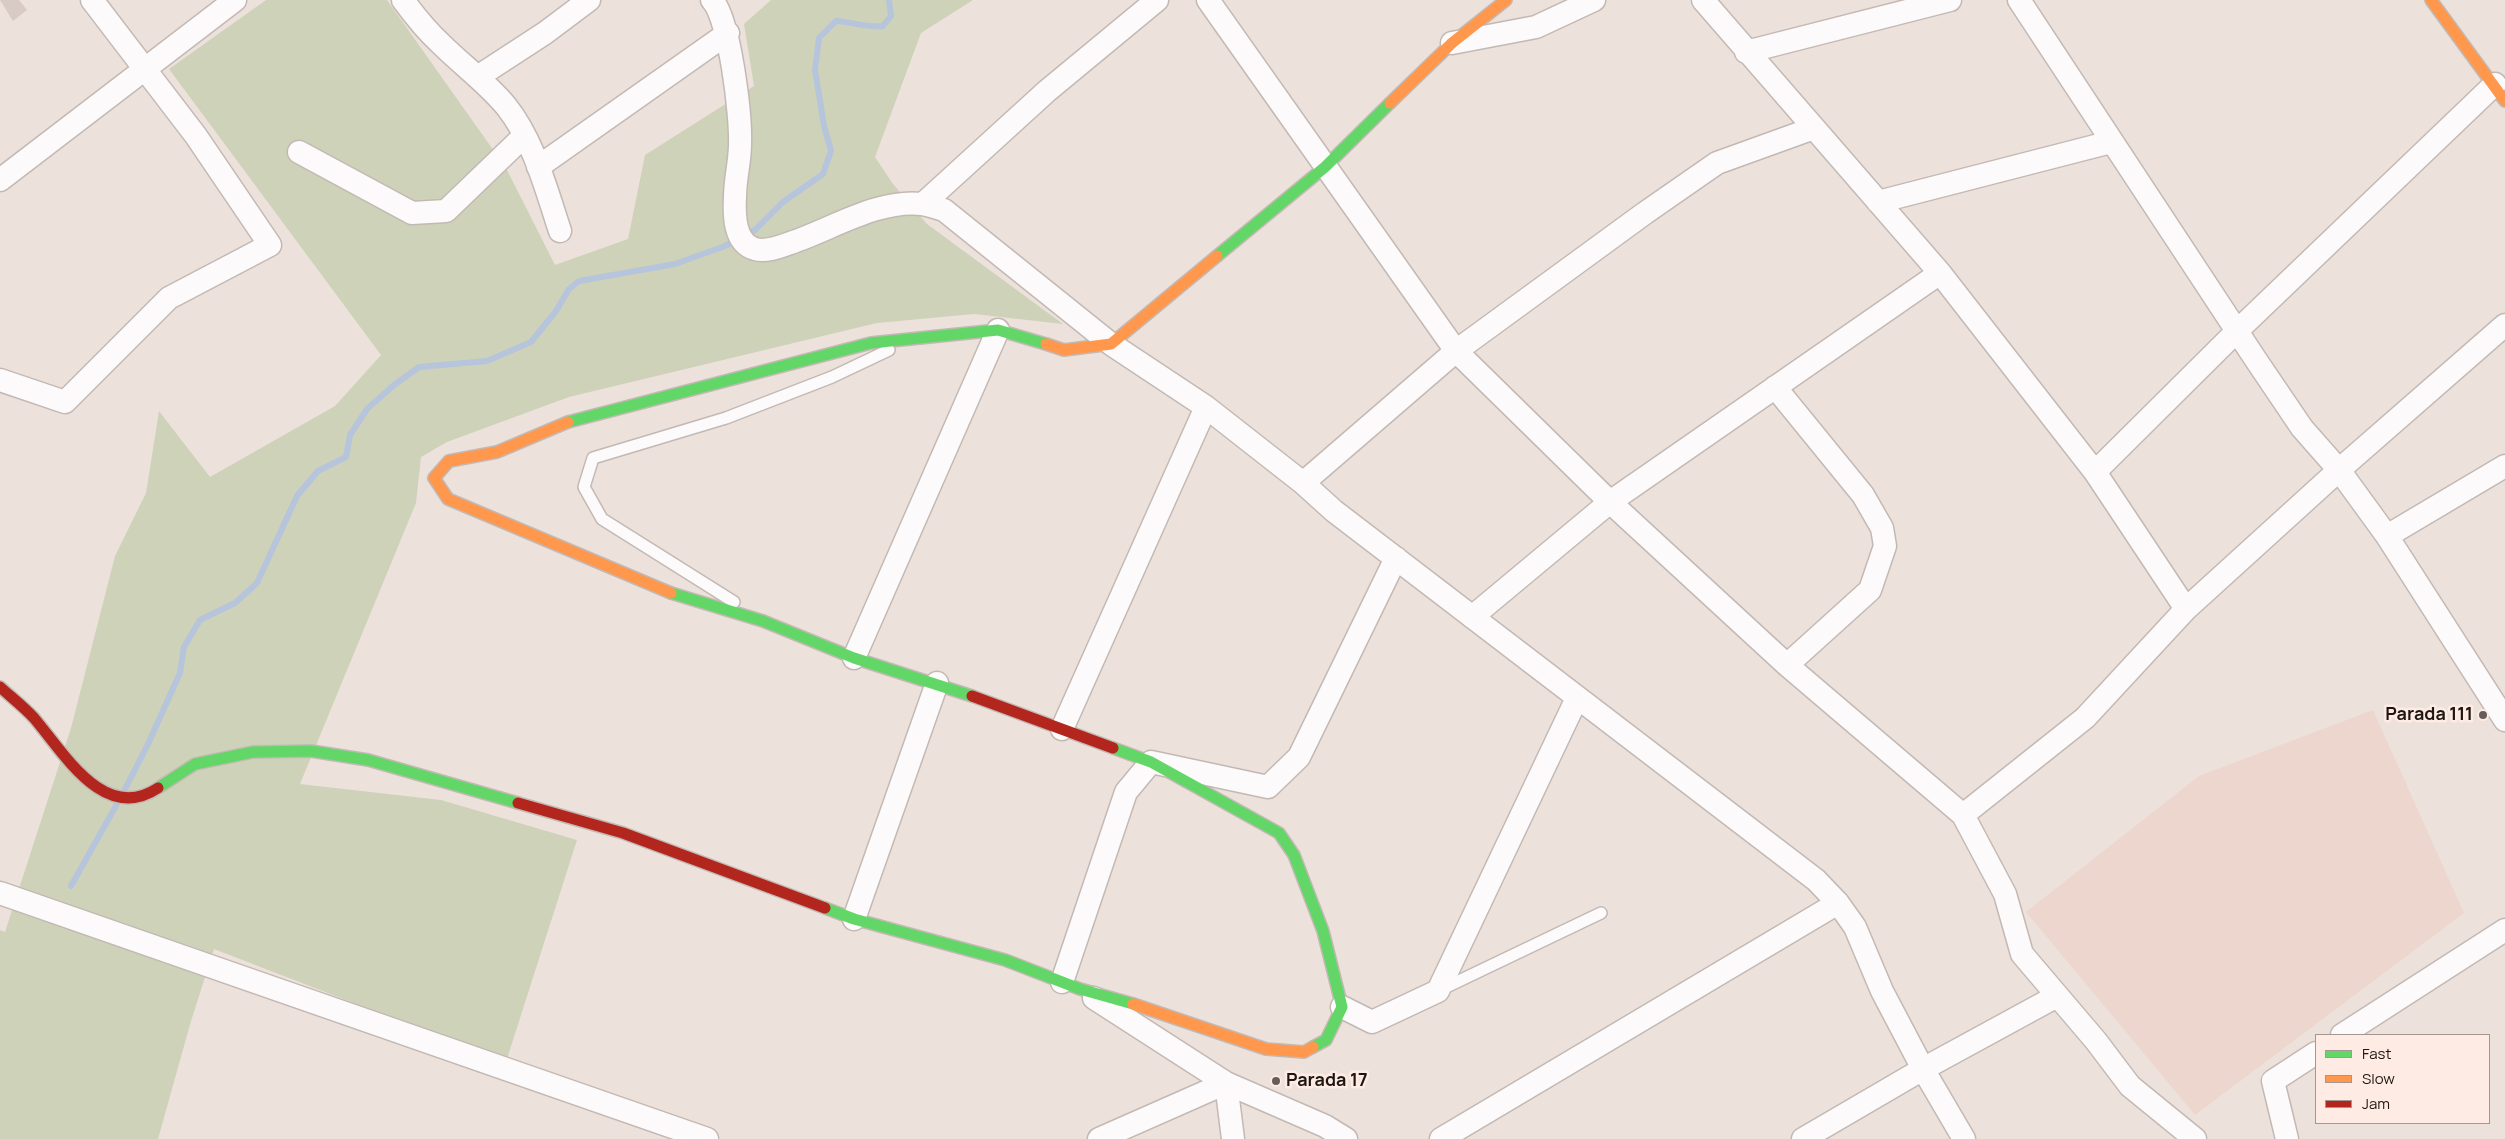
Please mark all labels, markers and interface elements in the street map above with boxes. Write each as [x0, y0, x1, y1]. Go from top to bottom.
place label: Parada 111 [2385, 704, 2473, 726]
marker: Parada 111 [2477, 709, 2489, 721]
legend [2315, 1034, 2490, 1124]
text: Fast [2362, 1043, 2391, 1064]
text: Slow [2362, 1068, 2395, 1089]
place label: Parada 17 [1286, 1070, 1368, 1092]
marker: Parada 17 [1270, 1075, 1282, 1087]
text: Jam [2362, 1093, 2390, 1114]

